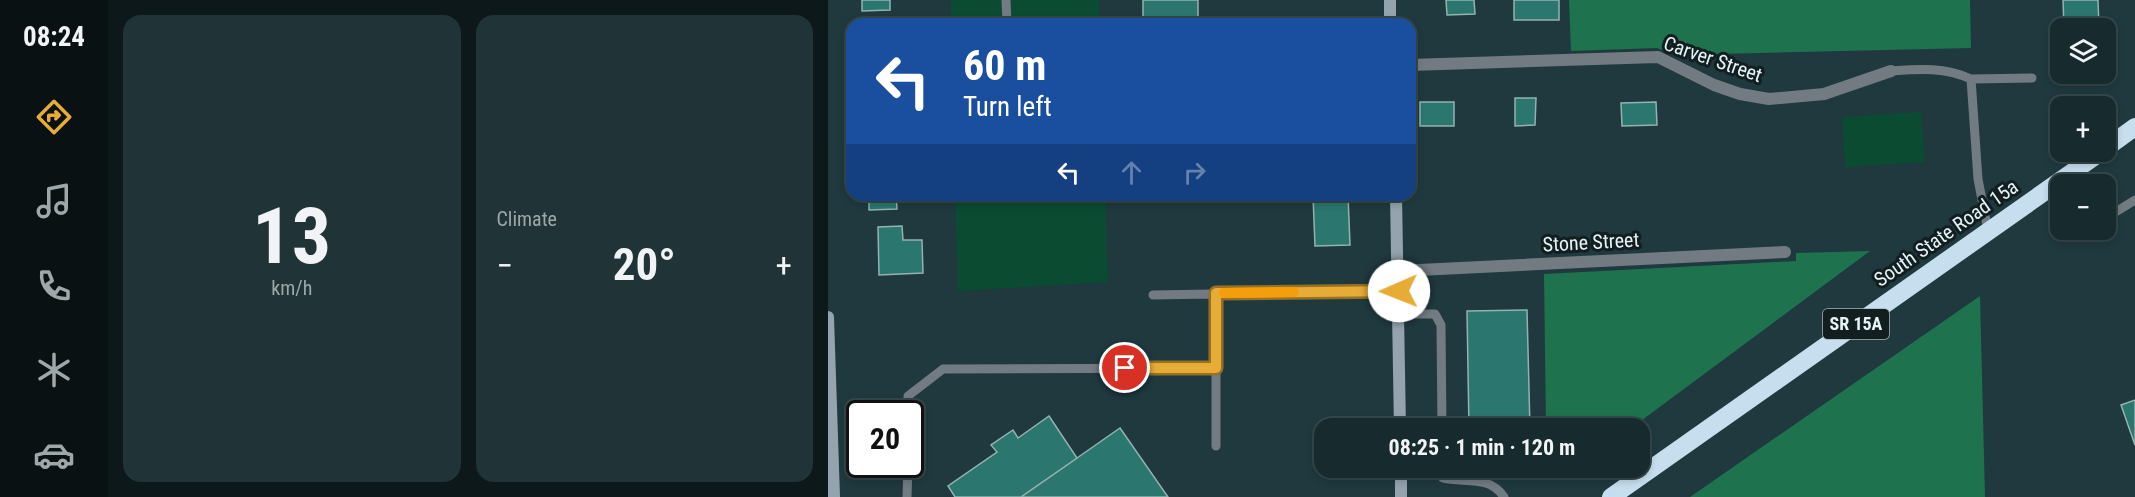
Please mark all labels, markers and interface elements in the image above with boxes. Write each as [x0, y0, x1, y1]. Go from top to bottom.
map controls [2050, 18, 2116, 240]
button: layers [2050, 18, 2116, 84]
text: 08:24 [23, 21, 85, 53]
street label: Carver Street [1661, 31, 1765, 87]
text: 60 m [963, 41, 1046, 90]
icon: left [864, 42, 942, 120]
text: Turn left [963, 91, 1052, 123]
icon: directions [33, 96, 75, 138]
button: + [2050, 96, 2116, 162]
icon: left [1052, 156, 1085, 189]
icon: ahead [1115, 156, 1148, 189]
icon: right [1178, 156, 1211, 189]
street label: South State Road 15a [1869, 174, 2023, 292]
button: − [2050, 174, 2116, 240]
icon: music [33, 180, 75, 222]
text: 13 [252, 191, 331, 282]
text: Climate [497, 207, 557, 231]
street label: Stone Street [1542, 227, 1640, 257]
text: 20° [613, 238, 676, 291]
text: − [497, 246, 513, 285]
text: + [776, 246, 792, 285]
position arrow [1367, 259, 1431, 323]
icon: phone [33, 265, 75, 307]
text: km/h [271, 276, 312, 300]
road number: SR 15A [1823, 309, 1889, 339]
pin [1099, 342, 1150, 393]
icon: climate [33, 349, 75, 391]
icon: arrive [1108, 351, 1141, 384]
speed limit sign: 20 [846, 400, 924, 478]
icon: car [33, 434, 75, 476]
text: 08:25 · 1 min · 120 m [1389, 435, 1575, 460]

